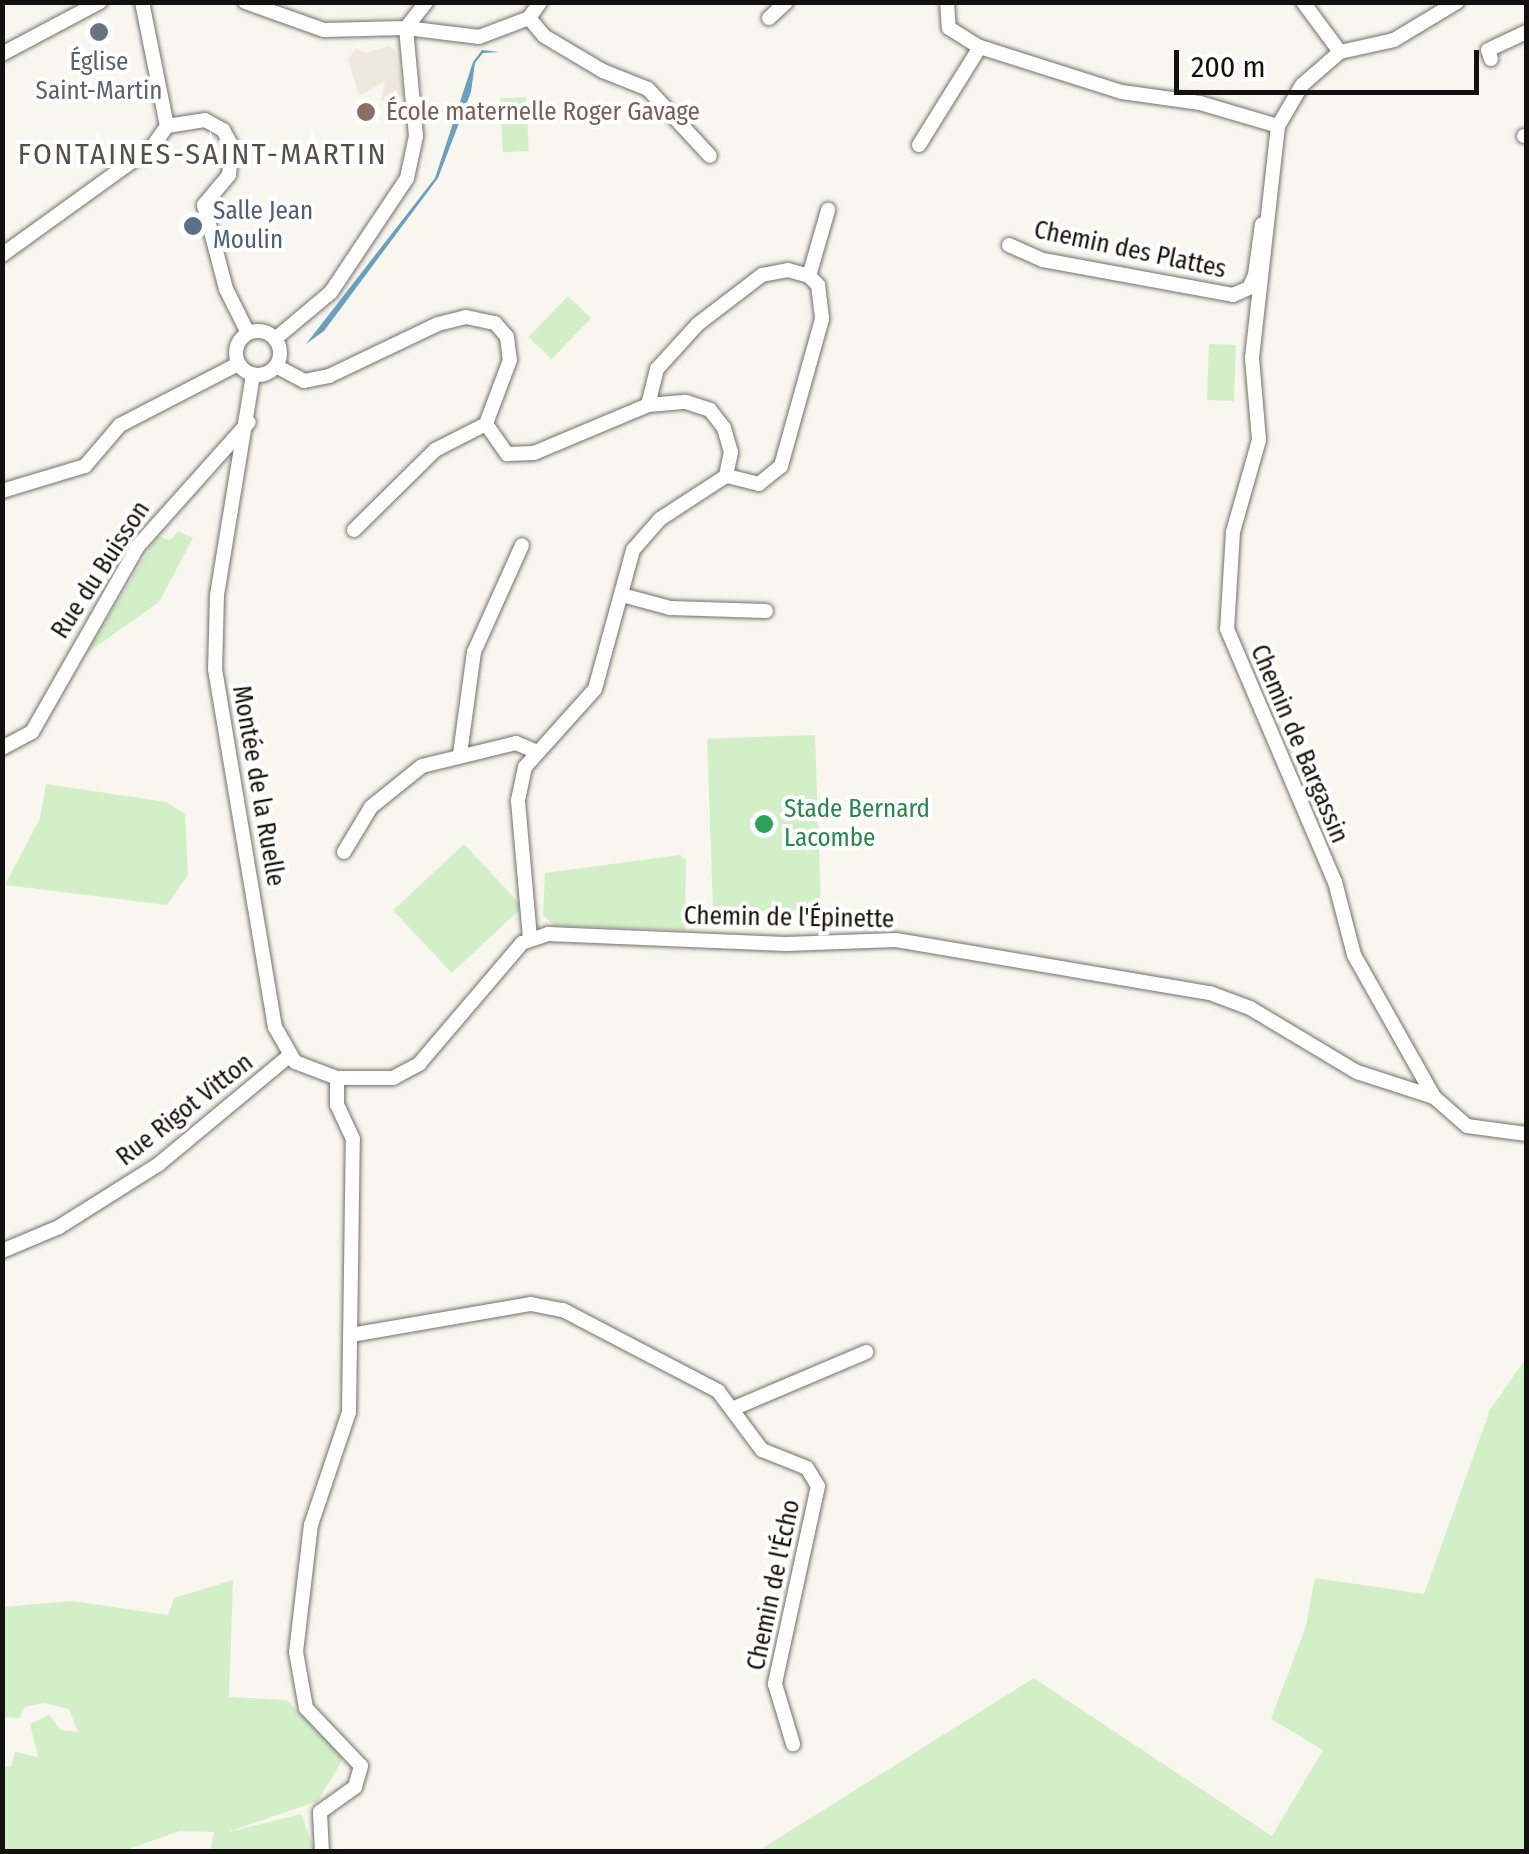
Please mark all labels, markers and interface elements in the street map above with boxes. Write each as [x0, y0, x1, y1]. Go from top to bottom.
marker: Église Saint-Martin [88, 21, 110, 43]
scale bar [1179, 30, 1484, 92]
place label: Église Saint-Martin [36, 48, 162, 107]
text: 200 m [1191, 49, 1266, 85]
place label: École maternelle Roger Gavage [386, 97, 700, 127]
marker: École maternelle Roger Gavage [355, 101, 377, 123]
district label: FONTAINES-SAINT-MARTIN [18, 136, 388, 172]
place label: Salle Jean Moulin [213, 197, 313, 256]
marker: Salle Jean Moulin [182, 215, 204, 237]
street label: Chemin des Plattes [1031, 215, 1229, 285]
street label: Rue du Buisson [45, 496, 157, 644]
street label: Chemin de Bargassin [1244, 640, 1354, 848]
street label: Montée de la Ruelle [226, 683, 290, 889]
place label: Stade Bernard Lacombe [784, 795, 930, 854]
marker: Stade Bernard Lacombe [753, 813, 775, 835]
street label: Chemin de l'Épinette [684, 901, 894, 935]
street label: Rue Rigot Vitton [111, 1047, 259, 1173]
street label: Chemin de l'Écho [741, 1497, 807, 1673]

